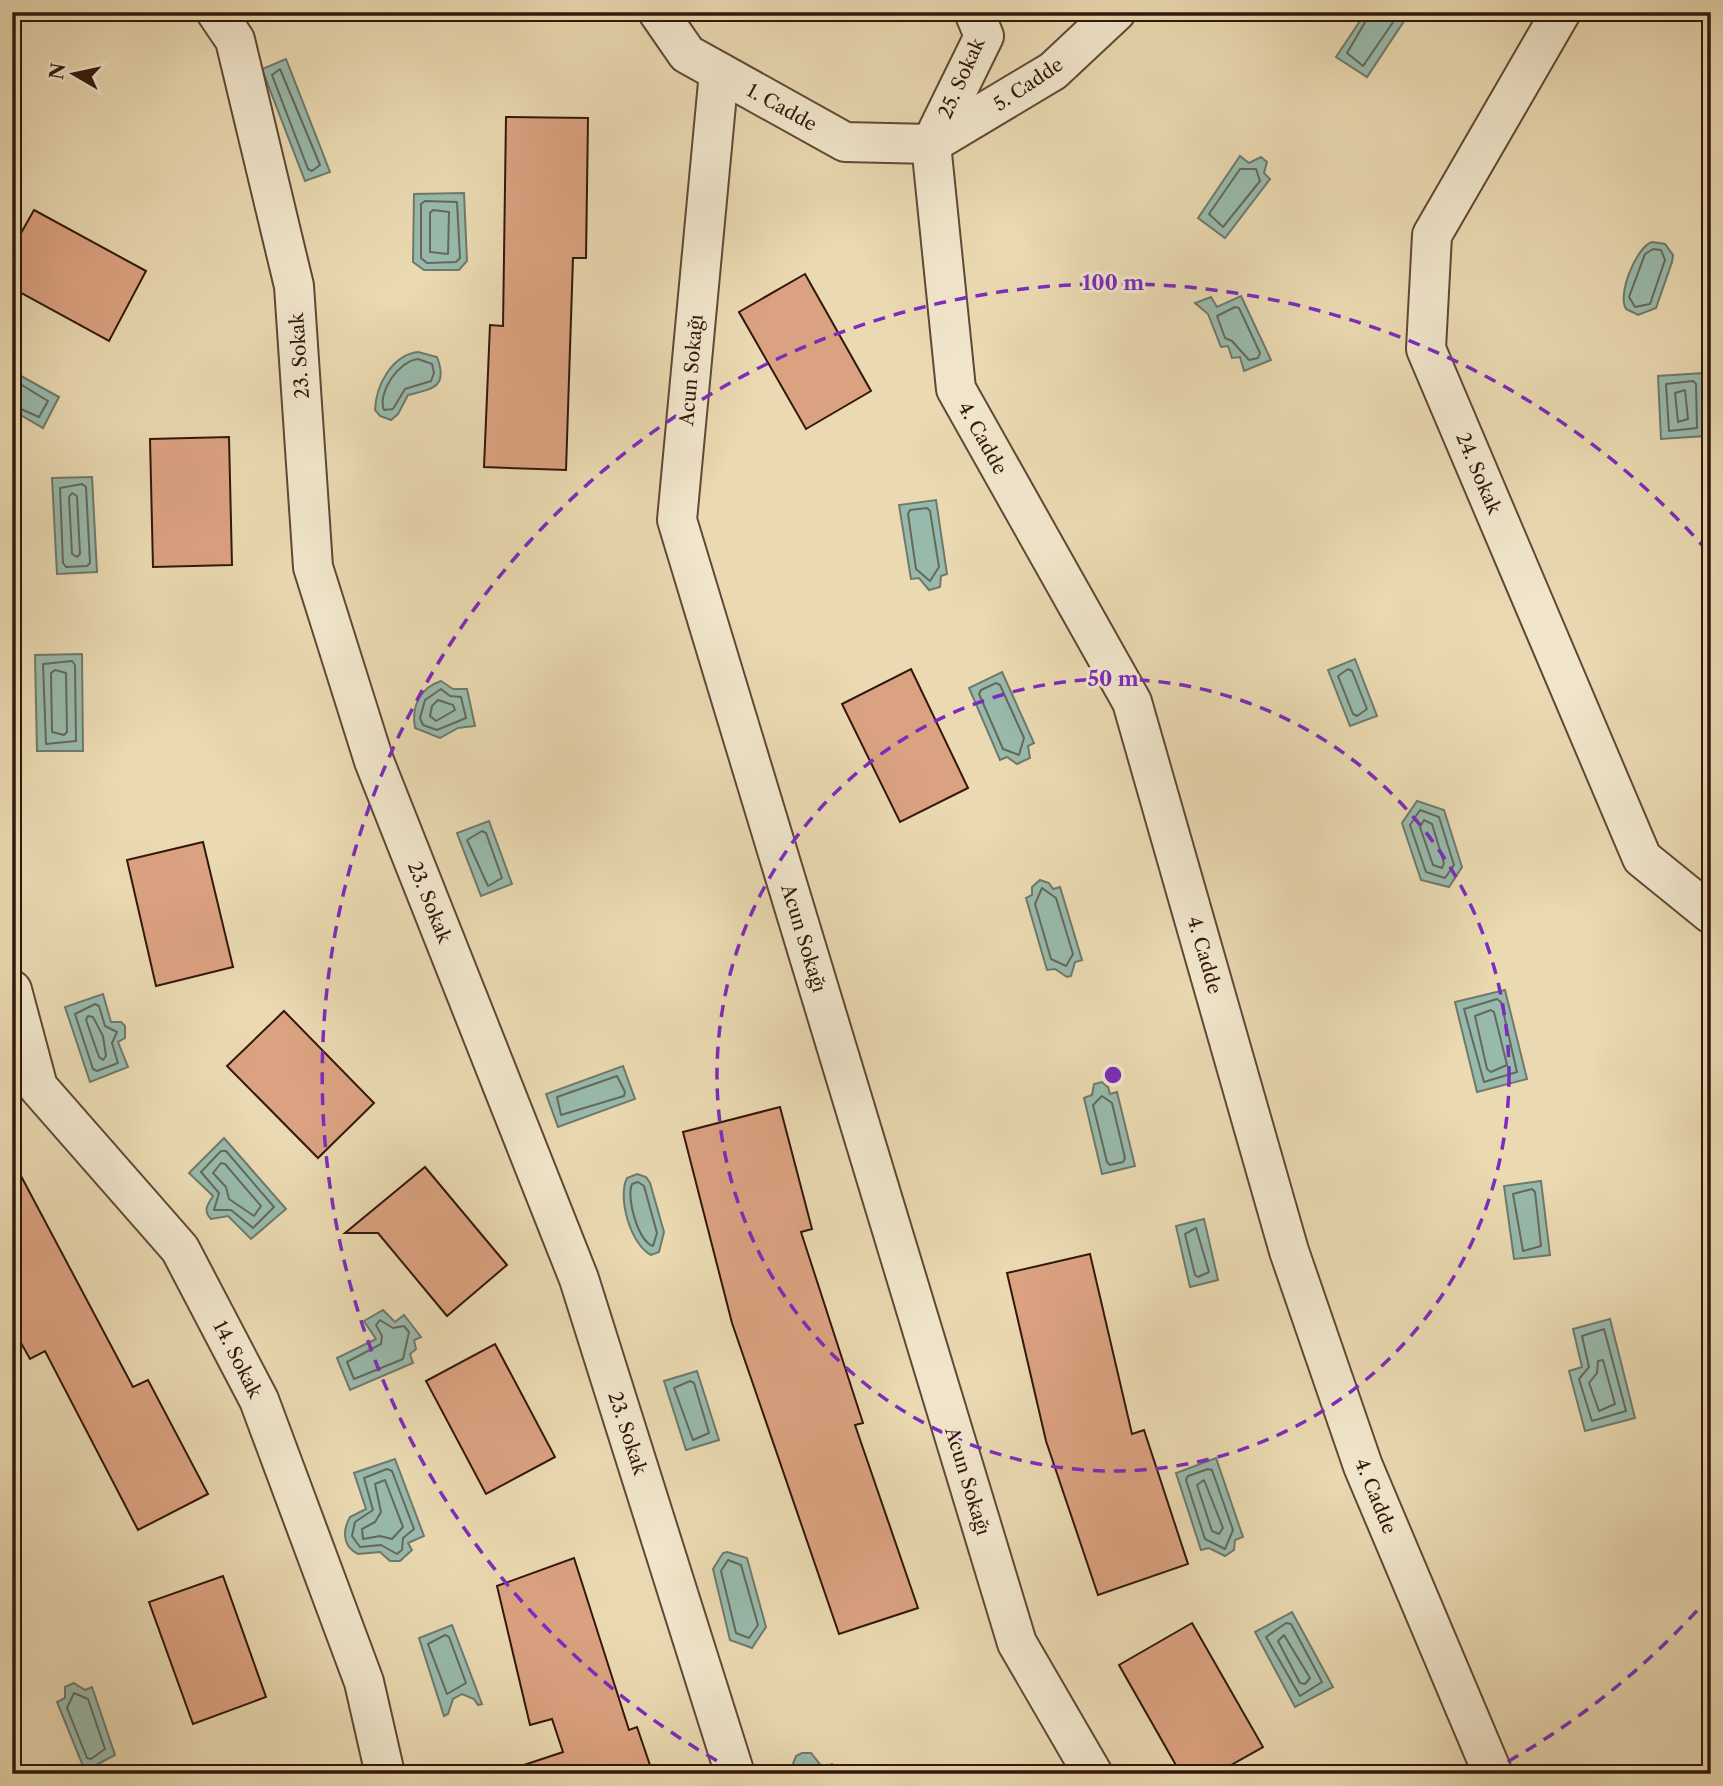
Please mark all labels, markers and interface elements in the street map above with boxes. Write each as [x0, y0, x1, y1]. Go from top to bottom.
street label: 25. Sokak [933, 33, 990, 122]
north arrow [38, 38, 108, 108]
street label: 5. Cadde [989, 53, 1067, 116]
text: N [45, 61, 70, 81]
street label: 1. Cadde [743, 79, 821, 136]
text: 100 m [1082, 270, 1144, 295]
street label: 23. Sokak [285, 311, 314, 400]
street label: Acun Sokağı [675, 313, 708, 428]
street label: 4. Cadde [953, 398, 1012, 479]
street label: 24. Sokak [1451, 429, 1506, 518]
text: 50 m [1087, 666, 1139, 691]
street label: 23. Sokak [403, 858, 457, 947]
street label: Acun Sokağı [776, 880, 831, 995]
street label: 4. Cadde [1183, 914, 1227, 997]
centre of rings [1101, 1063, 1125, 1087]
street label: 14. Sokak [208, 1317, 267, 1403]
street label: 23. Sokak [603, 1389, 652, 1479]
street label: Acun Sokağı [940, 1423, 995, 1538]
street label: 4. Cadde [1350, 1455, 1401, 1537]

